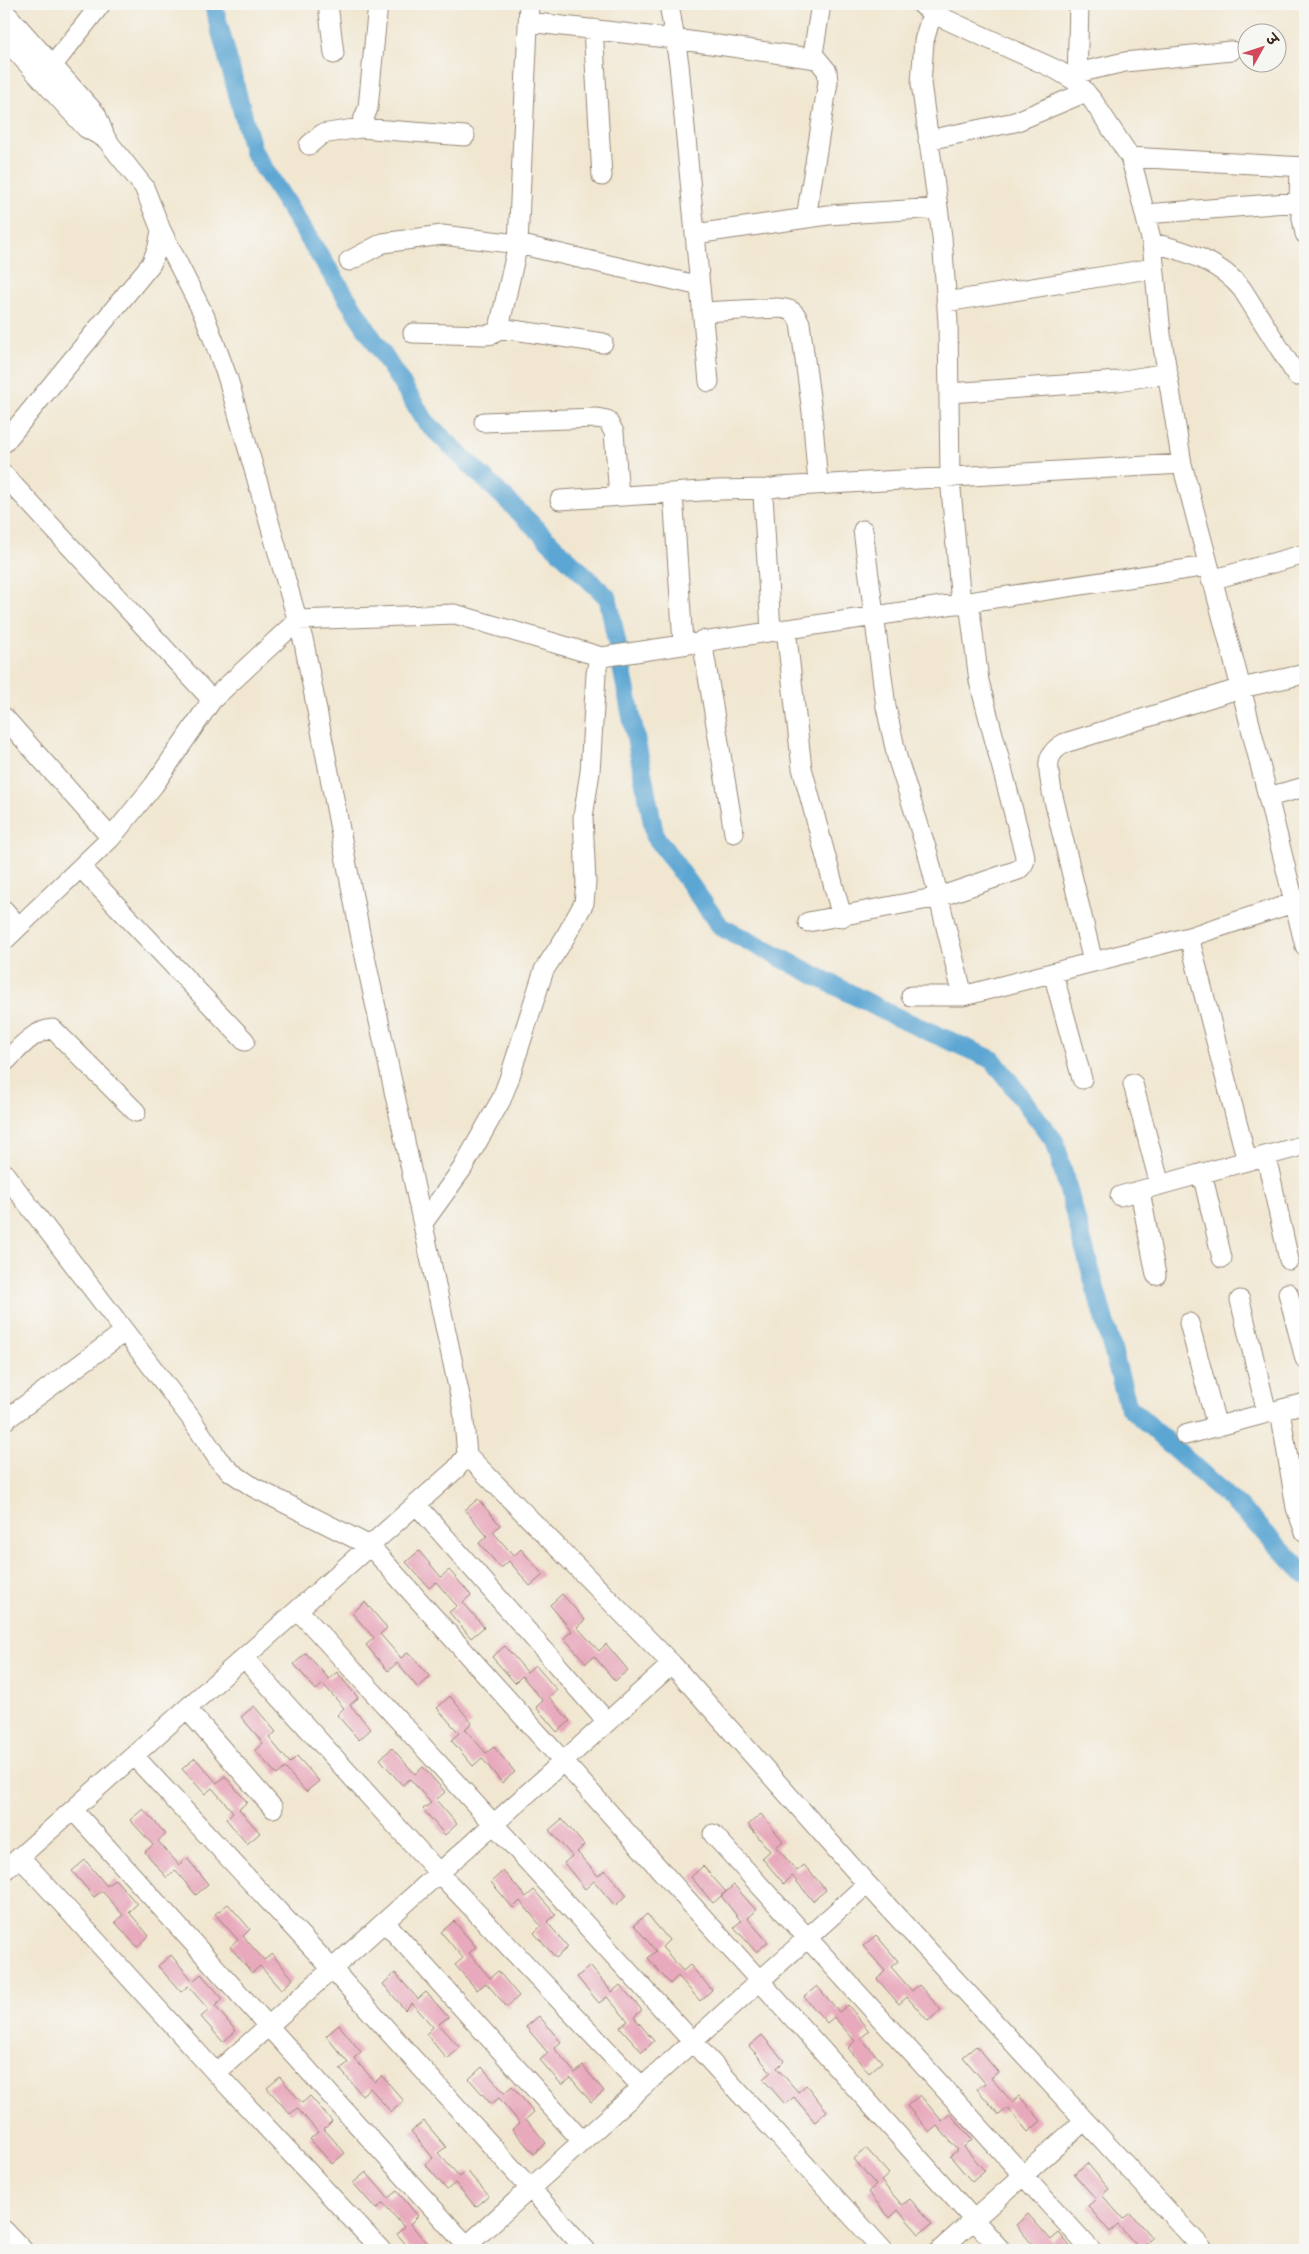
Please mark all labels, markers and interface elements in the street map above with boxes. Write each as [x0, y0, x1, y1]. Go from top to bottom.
north arrow [1236, 22, 1286, 72]
text: उ [1261, 29, 1282, 50]

